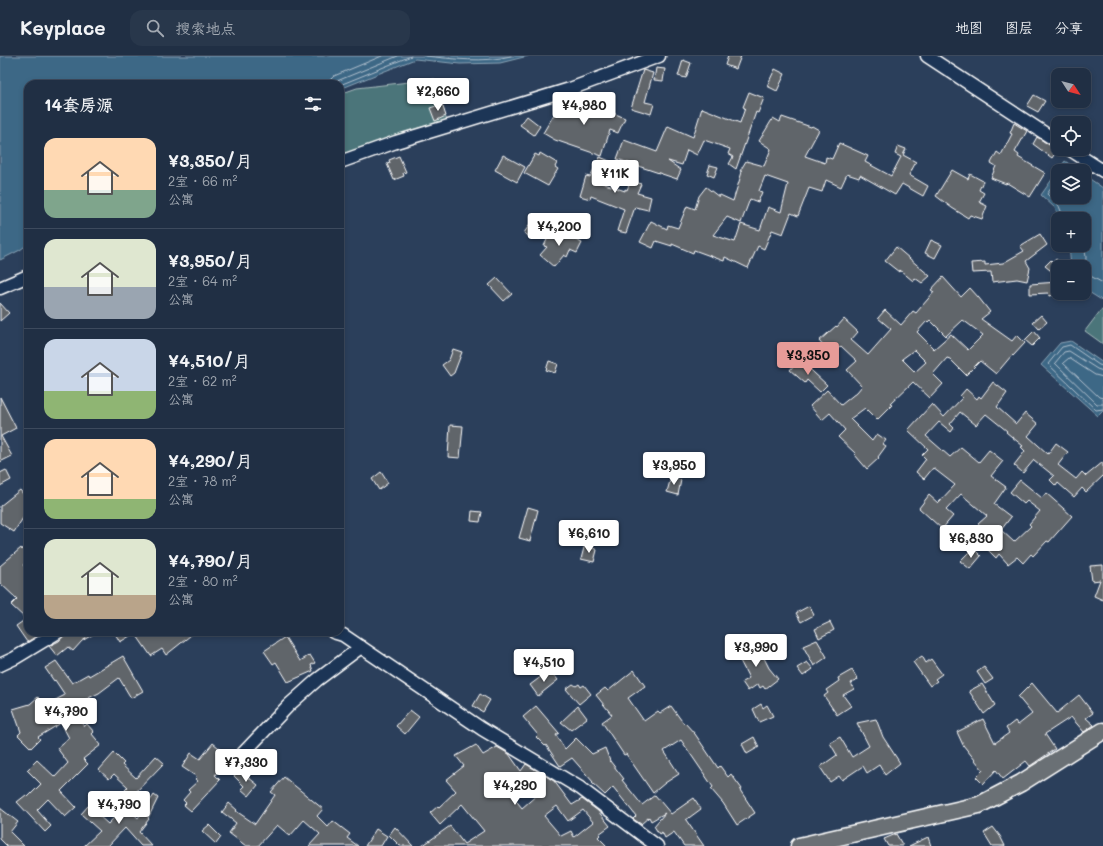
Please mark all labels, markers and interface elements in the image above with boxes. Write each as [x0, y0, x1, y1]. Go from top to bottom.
search box [130, 10, 410, 46]
text: Keyplace [20, 15, 106, 40]
icon: search [144, 17, 166, 39]
text: 搜索地点 [176, 18, 236, 38]
text: 地图 [955, 18, 983, 37]
text: 图层 [1005, 18, 1033, 37]
text: 分享 [1055, 18, 1083, 37]
north arrow [1051, 68, 1091, 108]
map controls [1051, 68, 1091, 300]
pin: ¥2,660 [405, 78, 471, 112]
text: ¥2,660 [416, 82, 460, 99]
pin: ¥4,980 [551, 92, 617, 126]
text: 14套房源 [44, 93, 113, 115]
icon: filters [302, 93, 324, 115]
text: ¥4,980 [562, 96, 606, 113]
button: locate [1051, 116, 1091, 156]
text: ¥3,350/月 [168, 149, 253, 171]
icon: home [76, 154, 124, 202]
pin: ¥11K [591, 160, 639, 194]
text: ¥11K [601, 164, 629, 181]
button: layers [1051, 164, 1091, 204]
text: 2室 · 66 m² [168, 172, 237, 189]
text: 公寓 [168, 190, 194, 207]
button: + [1051, 212, 1091, 252]
pin: ¥4,200 [526, 213, 592, 247]
text: ¥4,200 [537, 217, 581, 234]
text: ¥3,950/月 [168, 249, 253, 271]
icon: home [76, 255, 124, 303]
button: − [1051, 260, 1091, 300]
text: 2室 · 64 m² [168, 272, 237, 289]
text: 公寓 [168, 290, 194, 307]
pin: ¥3,350 [775, 342, 841, 376]
text: ¥3,350 [786, 346, 830, 363]
text: ¥4,510/月 [168, 349, 250, 371]
icon: home [76, 355, 124, 403]
text: 2室 · 62 m² [168, 372, 237, 389]
text: 公寓 [168, 390, 194, 407]
text: ¥4,290/月 [168, 449, 253, 471]
pin: ¥3,950 [641, 452, 707, 486]
icon: home [76, 455, 124, 503]
text: ¥3,950 [652, 456, 696, 473]
text: 2室 · 78 m² [168, 472, 237, 489]
text: 公寓 [168, 490, 194, 507]
pin: ¥6,610 [556, 520, 622, 554]
text: ¥6,610 [568, 524, 610, 541]
pin: ¥6,830 [938, 525, 1004, 559]
text: ¥6,830 [949, 529, 993, 546]
text: ¥4,790/月 [168, 549, 253, 571]
icon: home [76, 555, 124, 603]
text: 2室 · 80 m² [168, 572, 238, 589]
text: 公寓 [168, 590, 194, 607]
pin: ¥3,990 [723, 634, 789, 668]
text: ¥3,990 [734, 638, 778, 655]
pin: ¥4,510 [511, 649, 577, 683]
text: ¥4,510 [523, 653, 565, 670]
pin: ¥4,790 [33, 698, 99, 732]
text: ¥4,790 [44, 702, 88, 719]
pin: ¥7,330 [213, 749, 279, 783]
text: ¥7,330 [224, 753, 268, 770]
pin: ¥4,290 [482, 772, 548, 806]
text: ¥4,290 [493, 776, 537, 793]
pin: ¥4,790 [86, 791, 152, 825]
text: ¥4,790 [97, 795, 141, 812]

